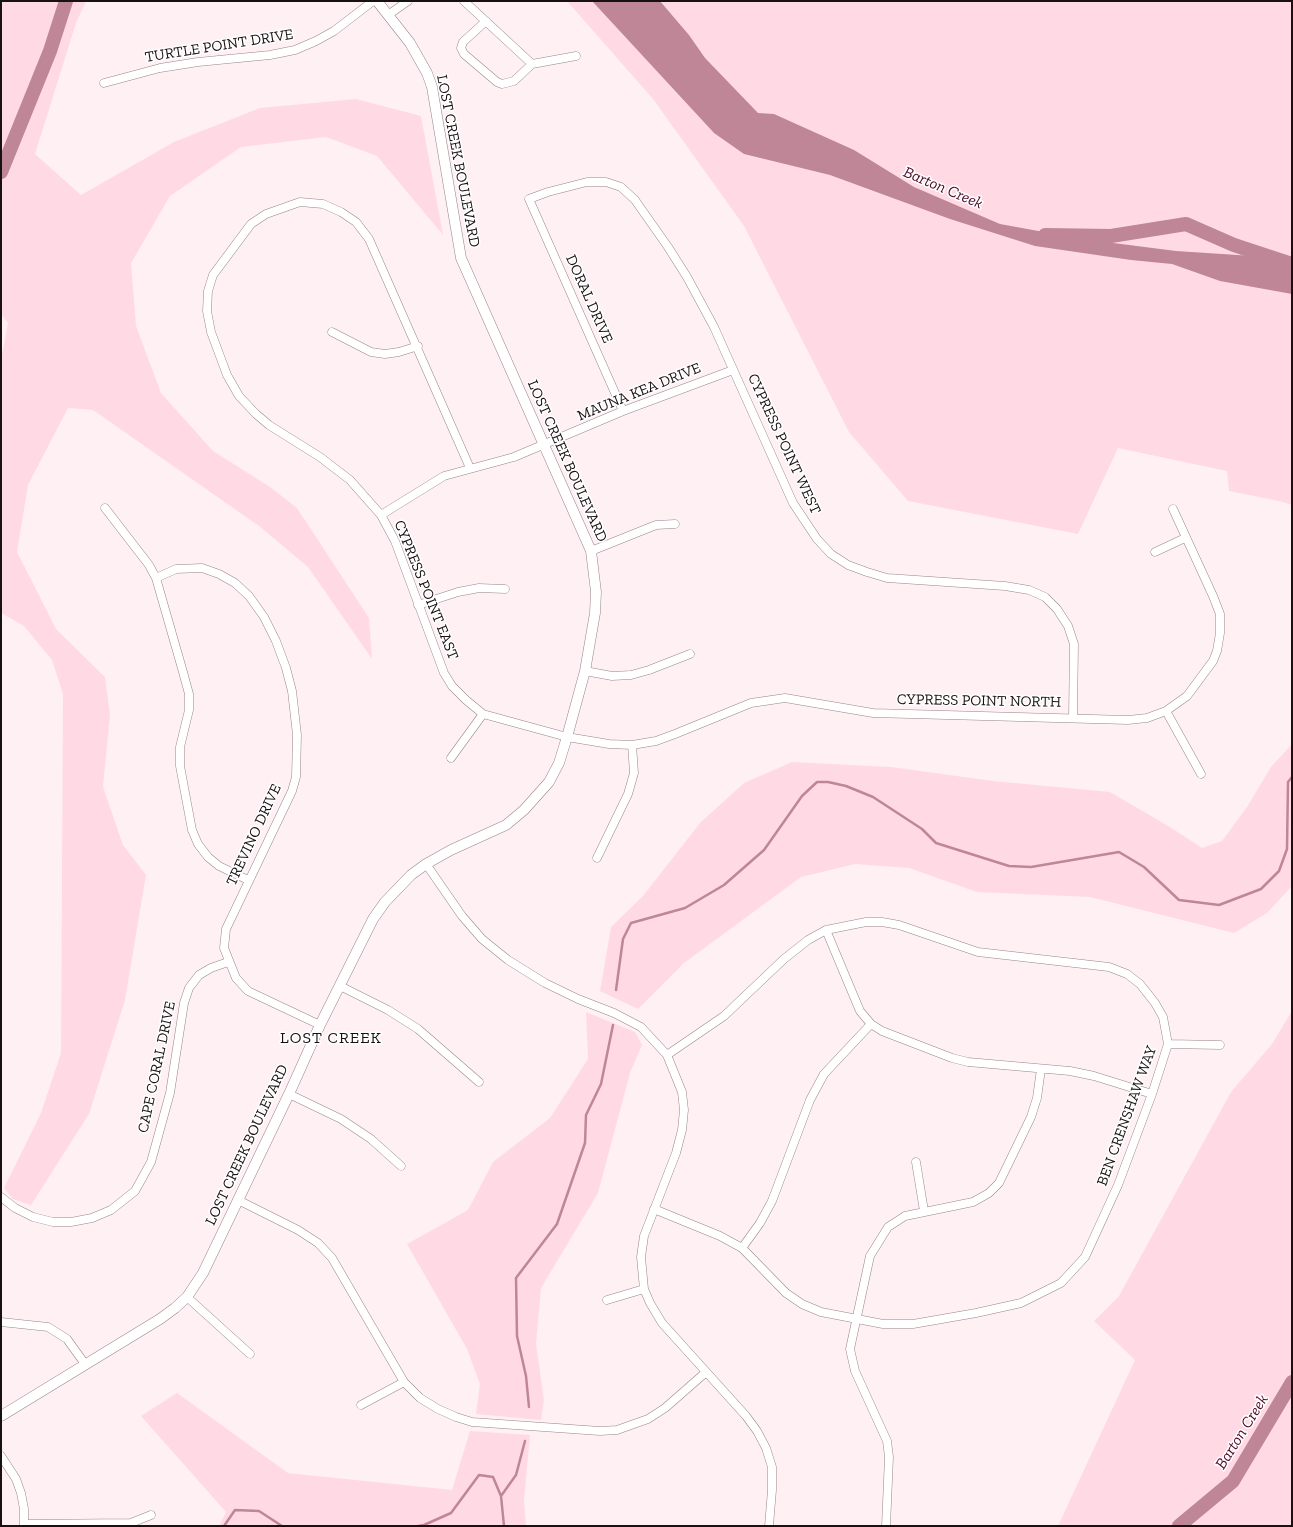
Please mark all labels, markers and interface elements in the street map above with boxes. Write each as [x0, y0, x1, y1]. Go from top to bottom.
street label: TURTLE POINT DRIVE [144, 25, 294, 67]
street label: LOST CREEK BOULEVARD [432, 73, 484, 249]
water label: Barton Creek [900, 163, 986, 213]
street label: DORAL DRIVE [561, 252, 617, 346]
street label: MAUNA KEA DRIVE [575, 359, 703, 425]
street label: CYPRESS POINT WEST [744, 371, 824, 517]
street label: LOST CREEK BOULEVARD [523, 377, 611, 545]
street label: CYPRESS POINT EAST [390, 518, 462, 662]
street label: CYPRESS POINT NORTH [897, 691, 1061, 711]
street label: TREVINO DRIVE [223, 781, 285, 889]
street label: CAPE CORAL DRIVE [134, 1000, 180, 1134]
district label: LOST CREEK [280, 1028, 382, 1048]
street label: BEN CRENSHAW WAY [1093, 1044, 1161, 1188]
street label: LOST CREEK BOULEVARD [202, 1062, 292, 1228]
water label: Barton Creek [1211, 1391, 1273, 1473]

